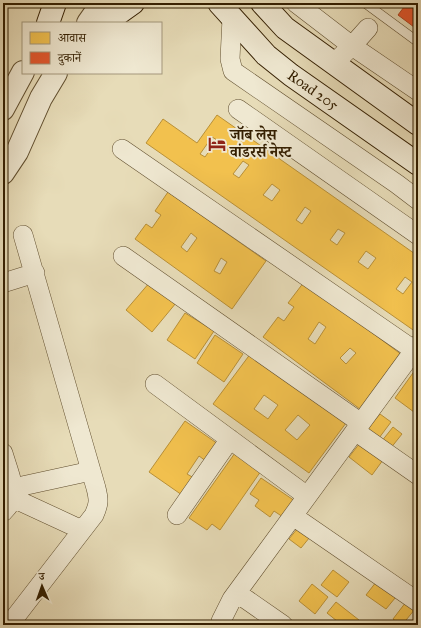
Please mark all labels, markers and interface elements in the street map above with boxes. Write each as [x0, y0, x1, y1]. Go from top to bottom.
legend [22, 22, 162, 74]
text: आवास [58, 31, 87, 45]
text: दुकानें [57, 51, 82, 66]
street label: Road 205 [284, 66, 342, 114]
place label: जॉब लेस वांडरर्स नेस्ट [229, 125, 293, 161]
hotel icon: जॉब लेस वांडरर्स नेस्ट [207, 134, 227, 154]
north arrow [22, 566, 62, 606]
text: उ [38, 570, 46, 583]

